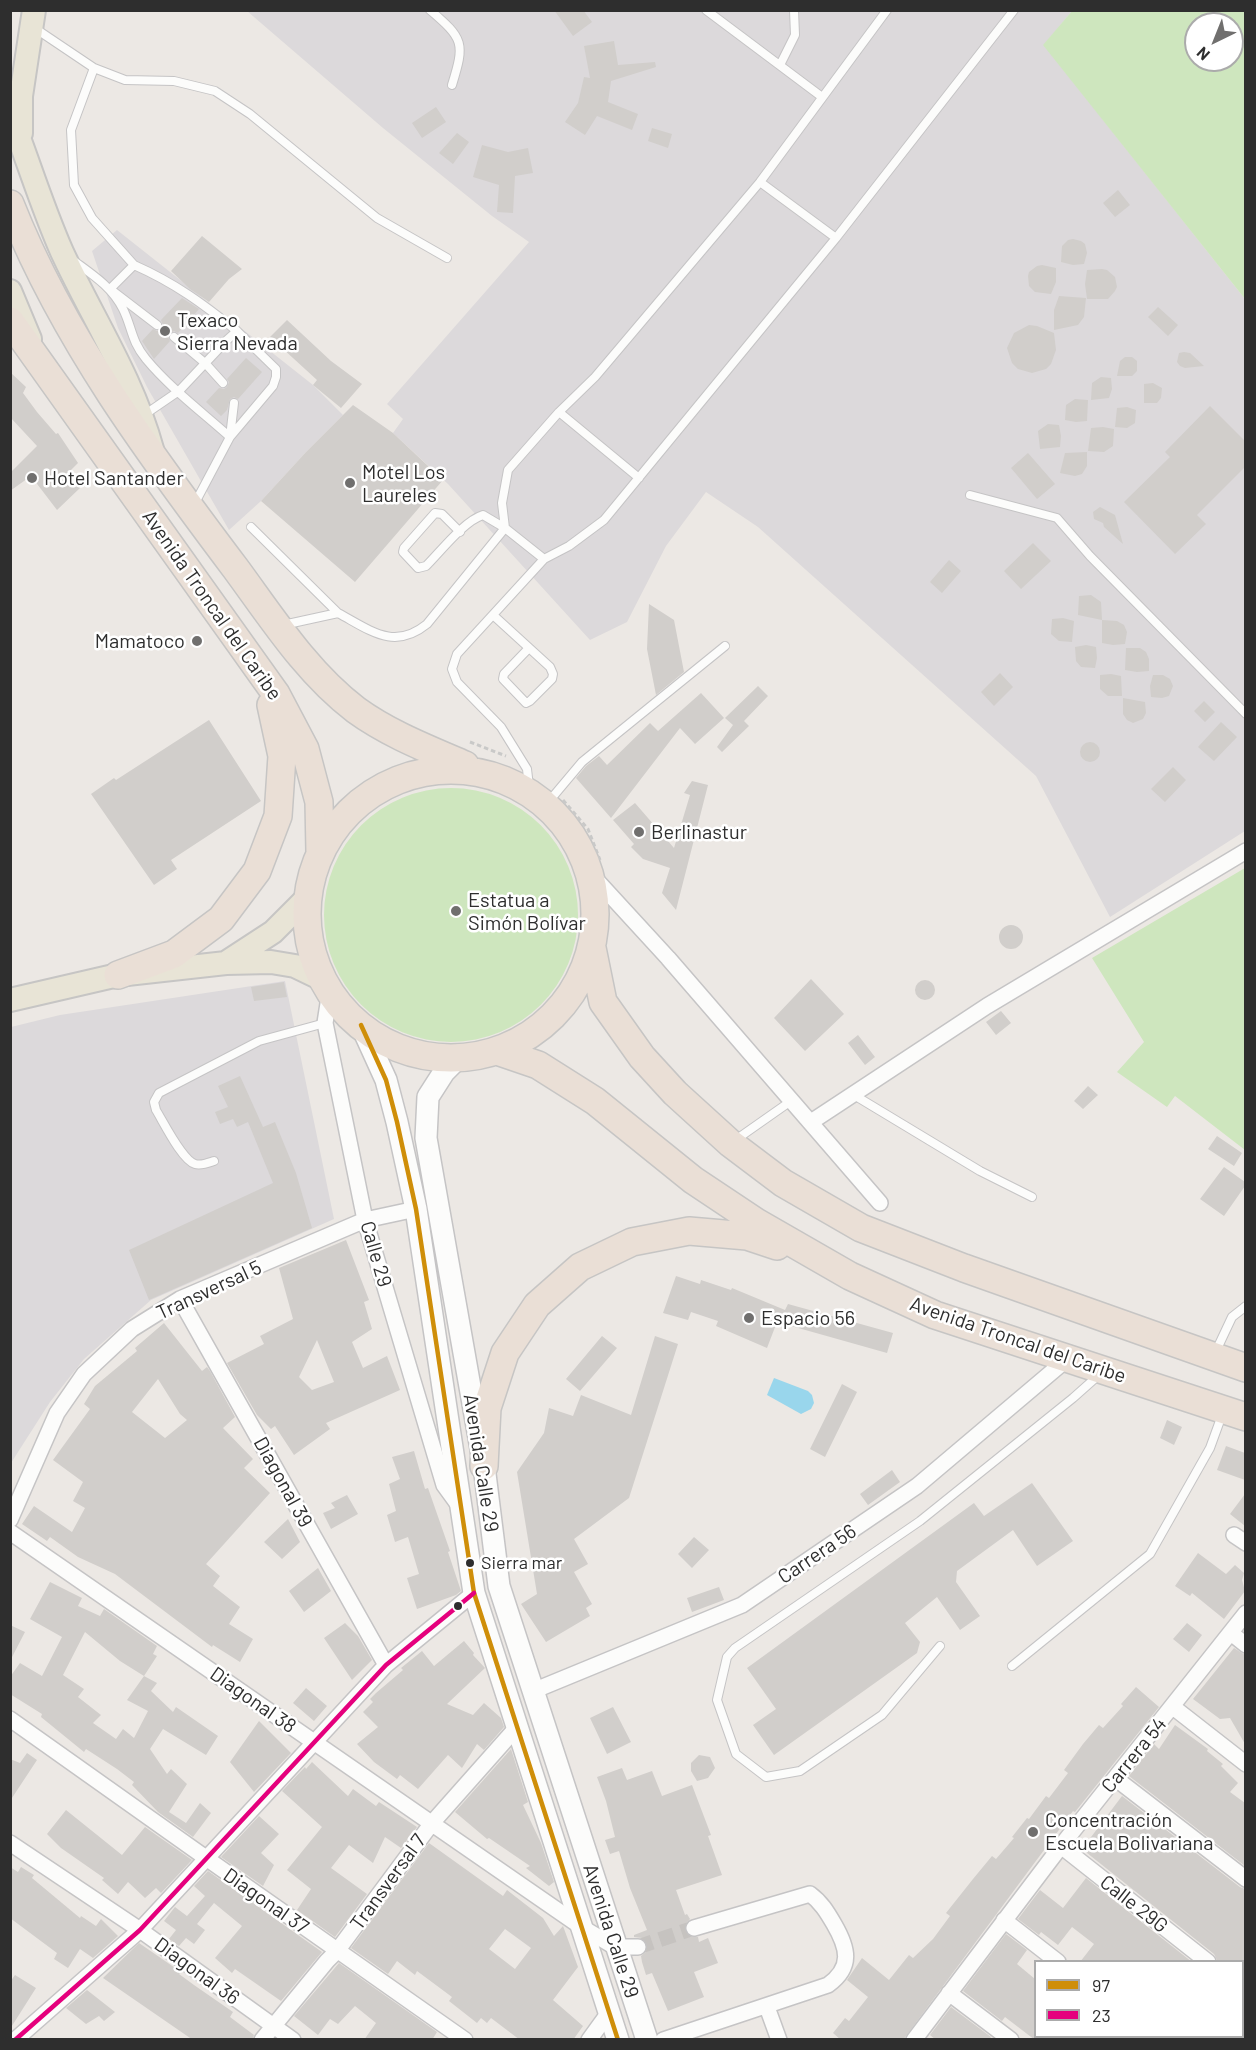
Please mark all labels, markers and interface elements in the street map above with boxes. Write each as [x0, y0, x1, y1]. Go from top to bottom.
north arrow [1184, 12, 1244, 72]
text: N [1192, 43, 1213, 65]
place label: Texaco Sierra Nevada [177, 308, 298, 355]
marker: Texaco Sierra Nevada [158, 324, 172, 338]
place label: Motel Los Laureles [362, 460, 445, 507]
place label: Hotel Santander [44, 466, 184, 490]
marker: Hotel Santander [25, 471, 39, 485]
marker: Motel Los Laureles [343, 476, 357, 490]
street label: Avenida Troncal del Caribe [137, 505, 287, 705]
place label: Mamatoco [95, 629, 185, 653]
marker: Mamatoco [190, 634, 204, 648]
place label: Berlinastur [651, 820, 747, 844]
marker: Berlinastur [632, 825, 646, 839]
place label: Estatua a Simón Bolívar [468, 888, 586, 935]
marker: Estatua a Simón Bolívar [449, 904, 463, 918]
street label: Calle 29 [355, 1218, 397, 1290]
street label: Transversal 5 [153, 1255, 265, 1325]
street label: Avenida Troncal del Caribe [907, 1292, 1129, 1388]
place label: Espacio 56 [761, 1306, 855, 1330]
marker: Espacio 56 [742, 1311, 756, 1325]
street label: Avenida Calle 29 [458, 1392, 504, 1534]
street label: Diagonal 39 [248, 1433, 318, 1531]
street label: Carrera 56 [773, 1519, 861, 1589]
place label: Sierra mar [481, 1552, 562, 1574]
marker: Sierra mar [464, 1557, 476, 1569]
unlabelled marker [452, 1600, 464, 1612]
street label: Diagonal 38 [205, 1662, 301, 1738]
street label: Carrera 54 [1096, 1712, 1172, 1798]
place label: Concentración Escuela Bolivariana [1045, 1808, 1214, 1855]
marker: Concentración Escuela Bolivariana [1026, 1825, 1040, 1839]
street label: Transversal 7 [345, 1829, 431, 1935]
street label: Avenida Calle 29 [578, 1861, 644, 2001]
street label: Diagonal 37 [219, 1863, 313, 1939]
street label: Calle 29G [1095, 1870, 1173, 1938]
street label: Diagonal 36 [150, 1932, 244, 2010]
legend [1034, 1960, 1244, 2038]
text: 97 [1092, 1974, 1110, 1996]
text: 23 [1092, 2004, 1111, 2026]

